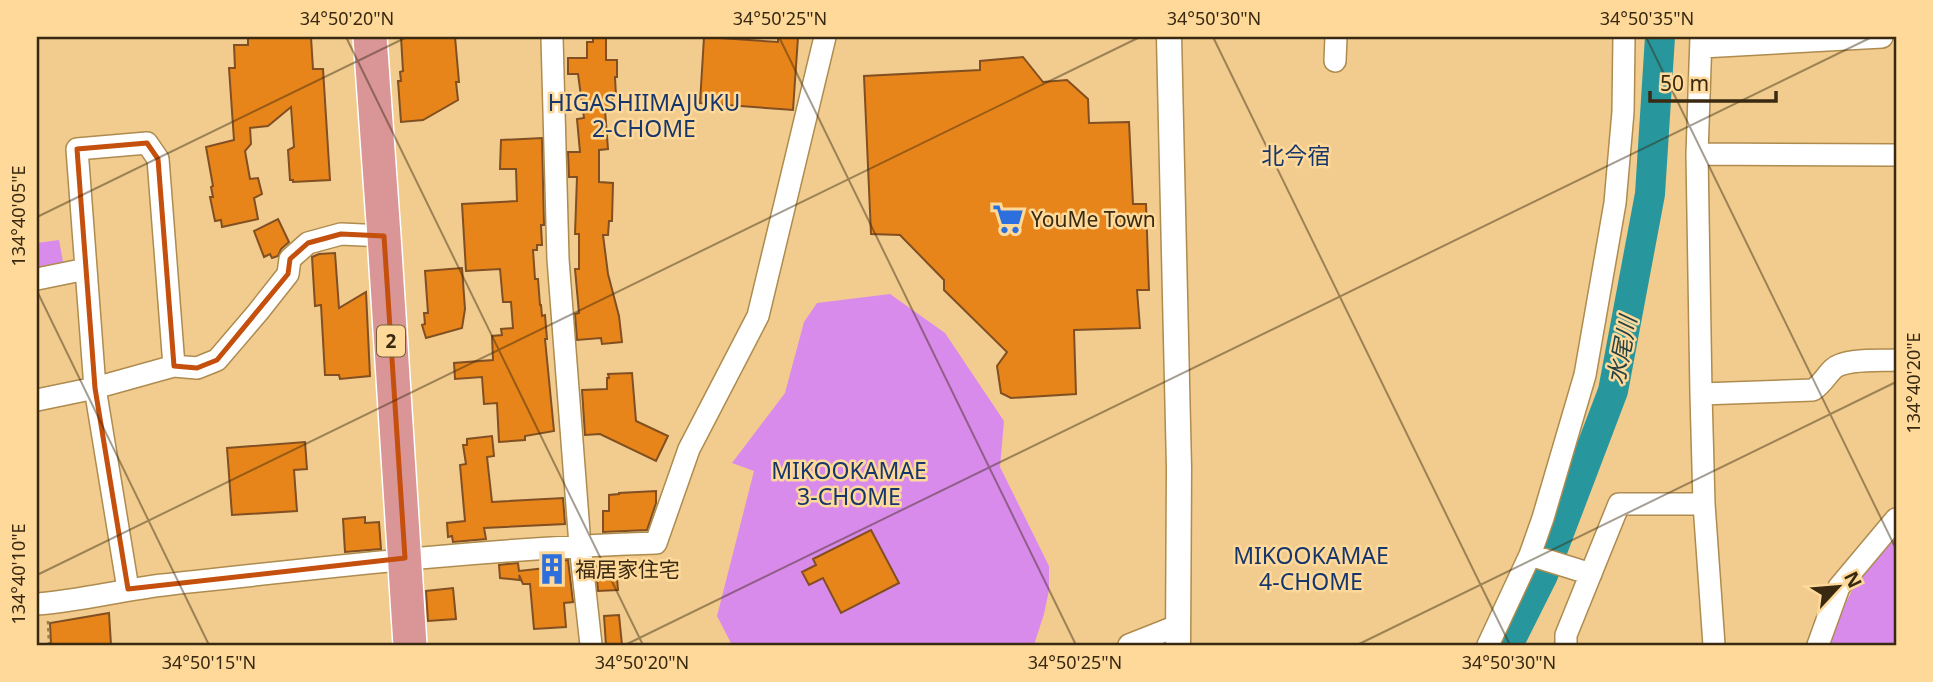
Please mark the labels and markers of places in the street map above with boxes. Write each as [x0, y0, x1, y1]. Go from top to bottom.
supermarket icon: YouMe Town [991, 202, 1025, 236]
place label: YouMe Town [1031, 205, 1156, 233]
building icon: 福居家住宅 [535, 552, 569, 586]
place label: 福居家住宅 [575, 555, 680, 583]

